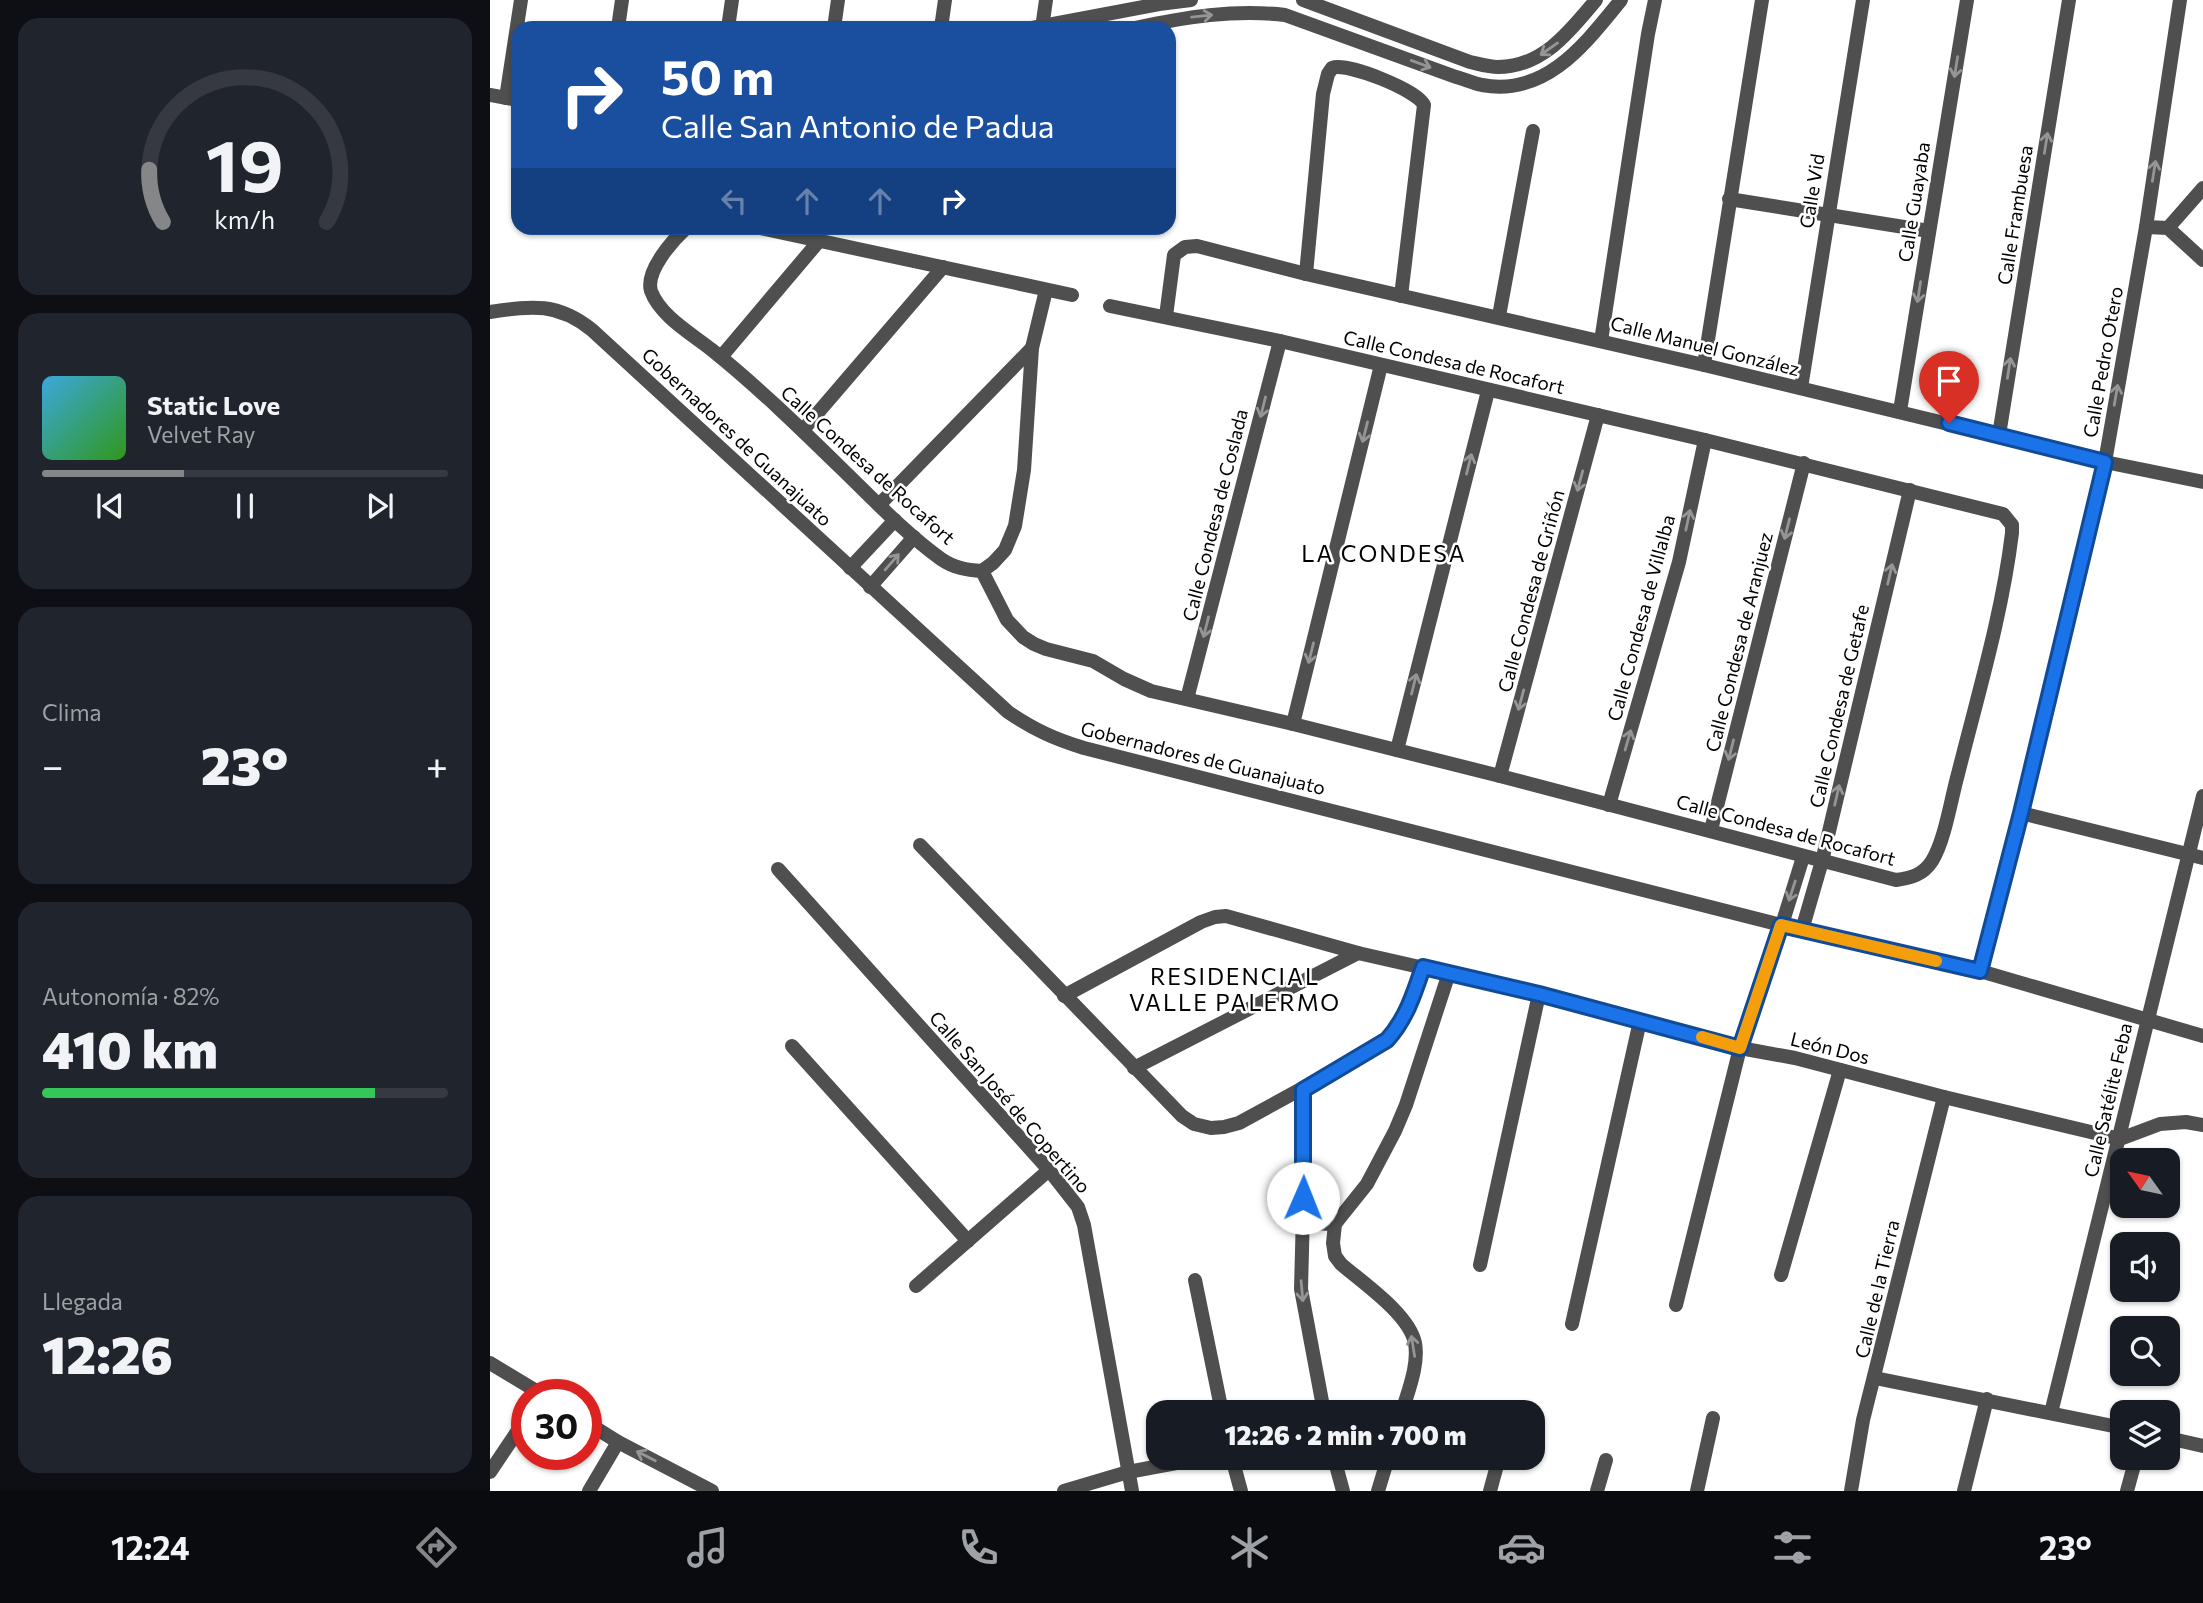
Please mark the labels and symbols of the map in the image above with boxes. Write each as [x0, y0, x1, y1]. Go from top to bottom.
one-way arrow [1190, 9, 1213, 22]
one-way arrow [1540, 42, 1559, 56]
one-way arrow [1949, 55, 1962, 78]
one-way arrow [1409, 59, 1431, 71]
one-way arrow [2039, 132, 2052, 155]
street label: Calle Guayaba [1893, 140, 1934, 264]
street label: Calle Frambuesa [1992, 143, 2037, 286]
street label: Calle Vid [1794, 152, 1829, 230]
one-way arrow [2148, 160, 2161, 182]
one-way arrow [1912, 280, 1925, 303]
street label: Calle Pedro Otero [2078, 285, 2127, 439]
street label: Calle Manuel González [1608, 311, 1802, 380]
street label: Calle Condesa de Rocafort [1341, 325, 1567, 398]
street label: Gobernadores de Guanajuato [638, 343, 837, 531]
pin [1919, 351, 1979, 423]
one-way arrow [2003, 357, 2016, 380]
street label: Calle Condesa de Rocafort [777, 380, 960, 549]
one-way arrow [2110, 384, 2124, 407]
one-way arrow [1256, 395, 1269, 418]
street label: Calle Condesa de Coslada [1177, 406, 1252, 623]
one-way arrow [1358, 420, 1371, 443]
one-way arrow [1463, 453, 1476, 475]
one-way arrow [1573, 469, 1586, 492]
street label: Calle Condesa de Griñón [1492, 487, 1569, 695]
one-way arrow [1682, 509, 1696, 532]
street label: Calle Condesa de Villalba [1602, 512, 1679, 724]
one-way arrow [1780, 517, 1793, 540]
street label: Calle Condesa de Aranjuez [1700, 530, 1777, 754]
district label: LA CONDESA [1301, 539, 1467, 567]
one-way arrow [884, 553, 900, 571]
one-way arrow [1884, 563, 1897, 586]
street label: Calle Condesa de Getafe [1804, 602, 1873, 810]
one-way arrow [1199, 615, 1212, 638]
one-way arrow [1304, 641, 1317, 664]
one-way arrow [1408, 673, 1421, 696]
one-way arrow [1514, 689, 1527, 711]
street label: Gobernadores de Guanajuato [1078, 716, 1328, 799]
one-way arrow [1623, 729, 1636, 751]
one-way arrow [1724, 738, 1737, 761]
one-way arrow [1831, 784, 1845, 807]
street label: Calle Condesa de Rocafort [1674, 789, 1898, 870]
one-way arrow [1785, 880, 1798, 902]
district label: RESIDENCIAL VALLE PALERMO [1129, 962, 1341, 1016]
street label: Calle San José de Copertino [925, 1006, 1096, 1197]
street label: Calle Satélite Feba [2079, 1020, 2136, 1179]
street label: León Dos [1788, 1027, 1872, 1068]
north arrow [2110, 1148, 2180, 1218]
position arrow [1266, 1161, 1340, 1235]
street label: Calle de la Tierra [1849, 1217, 1904, 1360]
one-way arrow [1296, 1279, 1309, 1301]
one-way arrow [1406, 1335, 1419, 1358]
speed limit sign: 30 [511, 1379, 602, 1470]
one-way arrow [636, 1449, 657, 1462]

